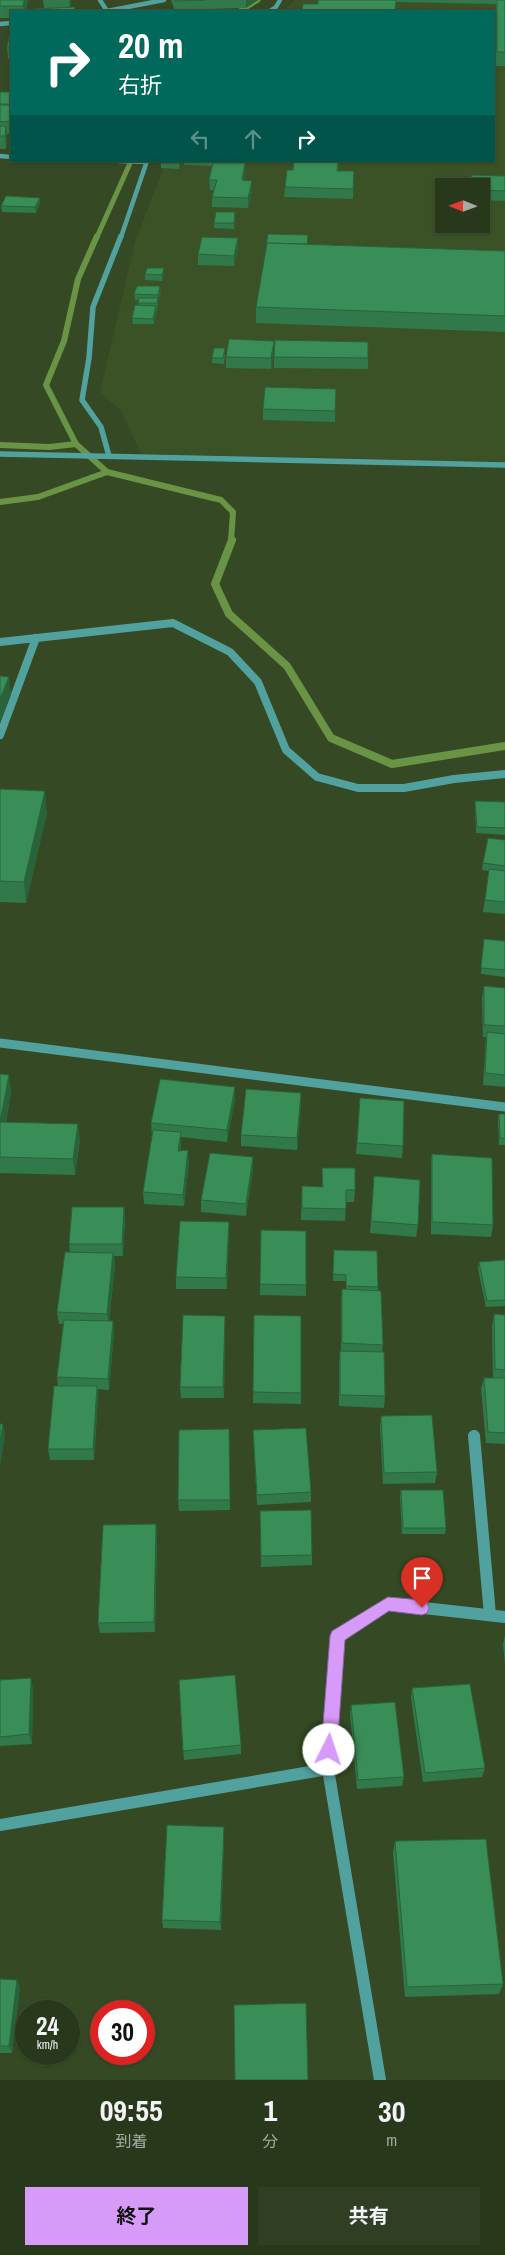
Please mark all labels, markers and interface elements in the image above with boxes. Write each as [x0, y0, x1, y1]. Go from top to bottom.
text: 20 m [118, 22, 183, 69]
icon: right [35, 30, 100, 95]
text: 右折 [118, 70, 162, 100]
icon: left [186, 125, 214, 153]
icon: ahead [239, 125, 267, 153]
icon: right [292, 125, 320, 153]
north arrow [435, 178, 490, 232]
map controls [435, 178, 490, 233]
pin [401, 1557, 443, 1608]
icon: arrive [408, 1564, 436, 1592]
position arrow [302, 1723, 354, 1775]
speed limit sign: 30 [90, 2000, 155, 2065]
text: 24 [36, 2009, 59, 2043]
text: km/h [37, 2037, 58, 2053]
text: 09:55 [100, 2090, 163, 2130]
text: 1 [263, 2090, 277, 2130]
text: 30 [378, 2091, 405, 2131]
text: m [386, 2129, 397, 2151]
text: 到着 [115, 2130, 147, 2152]
text: 分 [262, 2130, 278, 2152]
button: 終了 [25, 2187, 248, 2245]
button: 共有 [258, 2187, 480, 2245]

